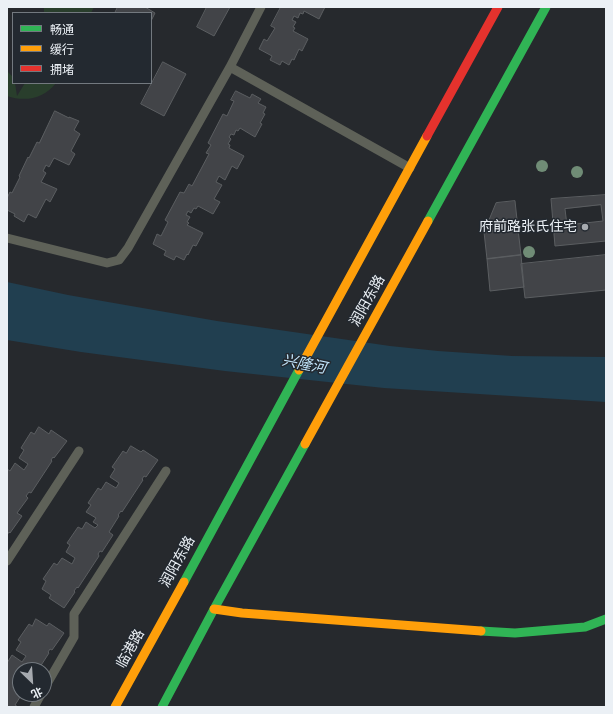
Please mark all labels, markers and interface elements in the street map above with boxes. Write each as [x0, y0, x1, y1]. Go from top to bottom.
legend [12, 12, 152, 84]
text: 畅通 [50, 23, 74, 37]
text: 缓行 [50, 43, 74, 57]
text: 拥堵 [50, 63, 74, 77]
place label: 府前路张氏住宅 [479, 219, 577, 235]
marker: 府前路张氏住宅 [580, 222, 590, 232]
street label: 润阳东路 [347, 272, 389, 330]
water label: 兴隆河 [280, 352, 328, 378]
street label: 润阳东路 [157, 533, 199, 591]
street label: 临港路 [113, 627, 149, 671]
north arrow [12, 662, 52, 702]
text: 北 [29, 684, 45, 701]

